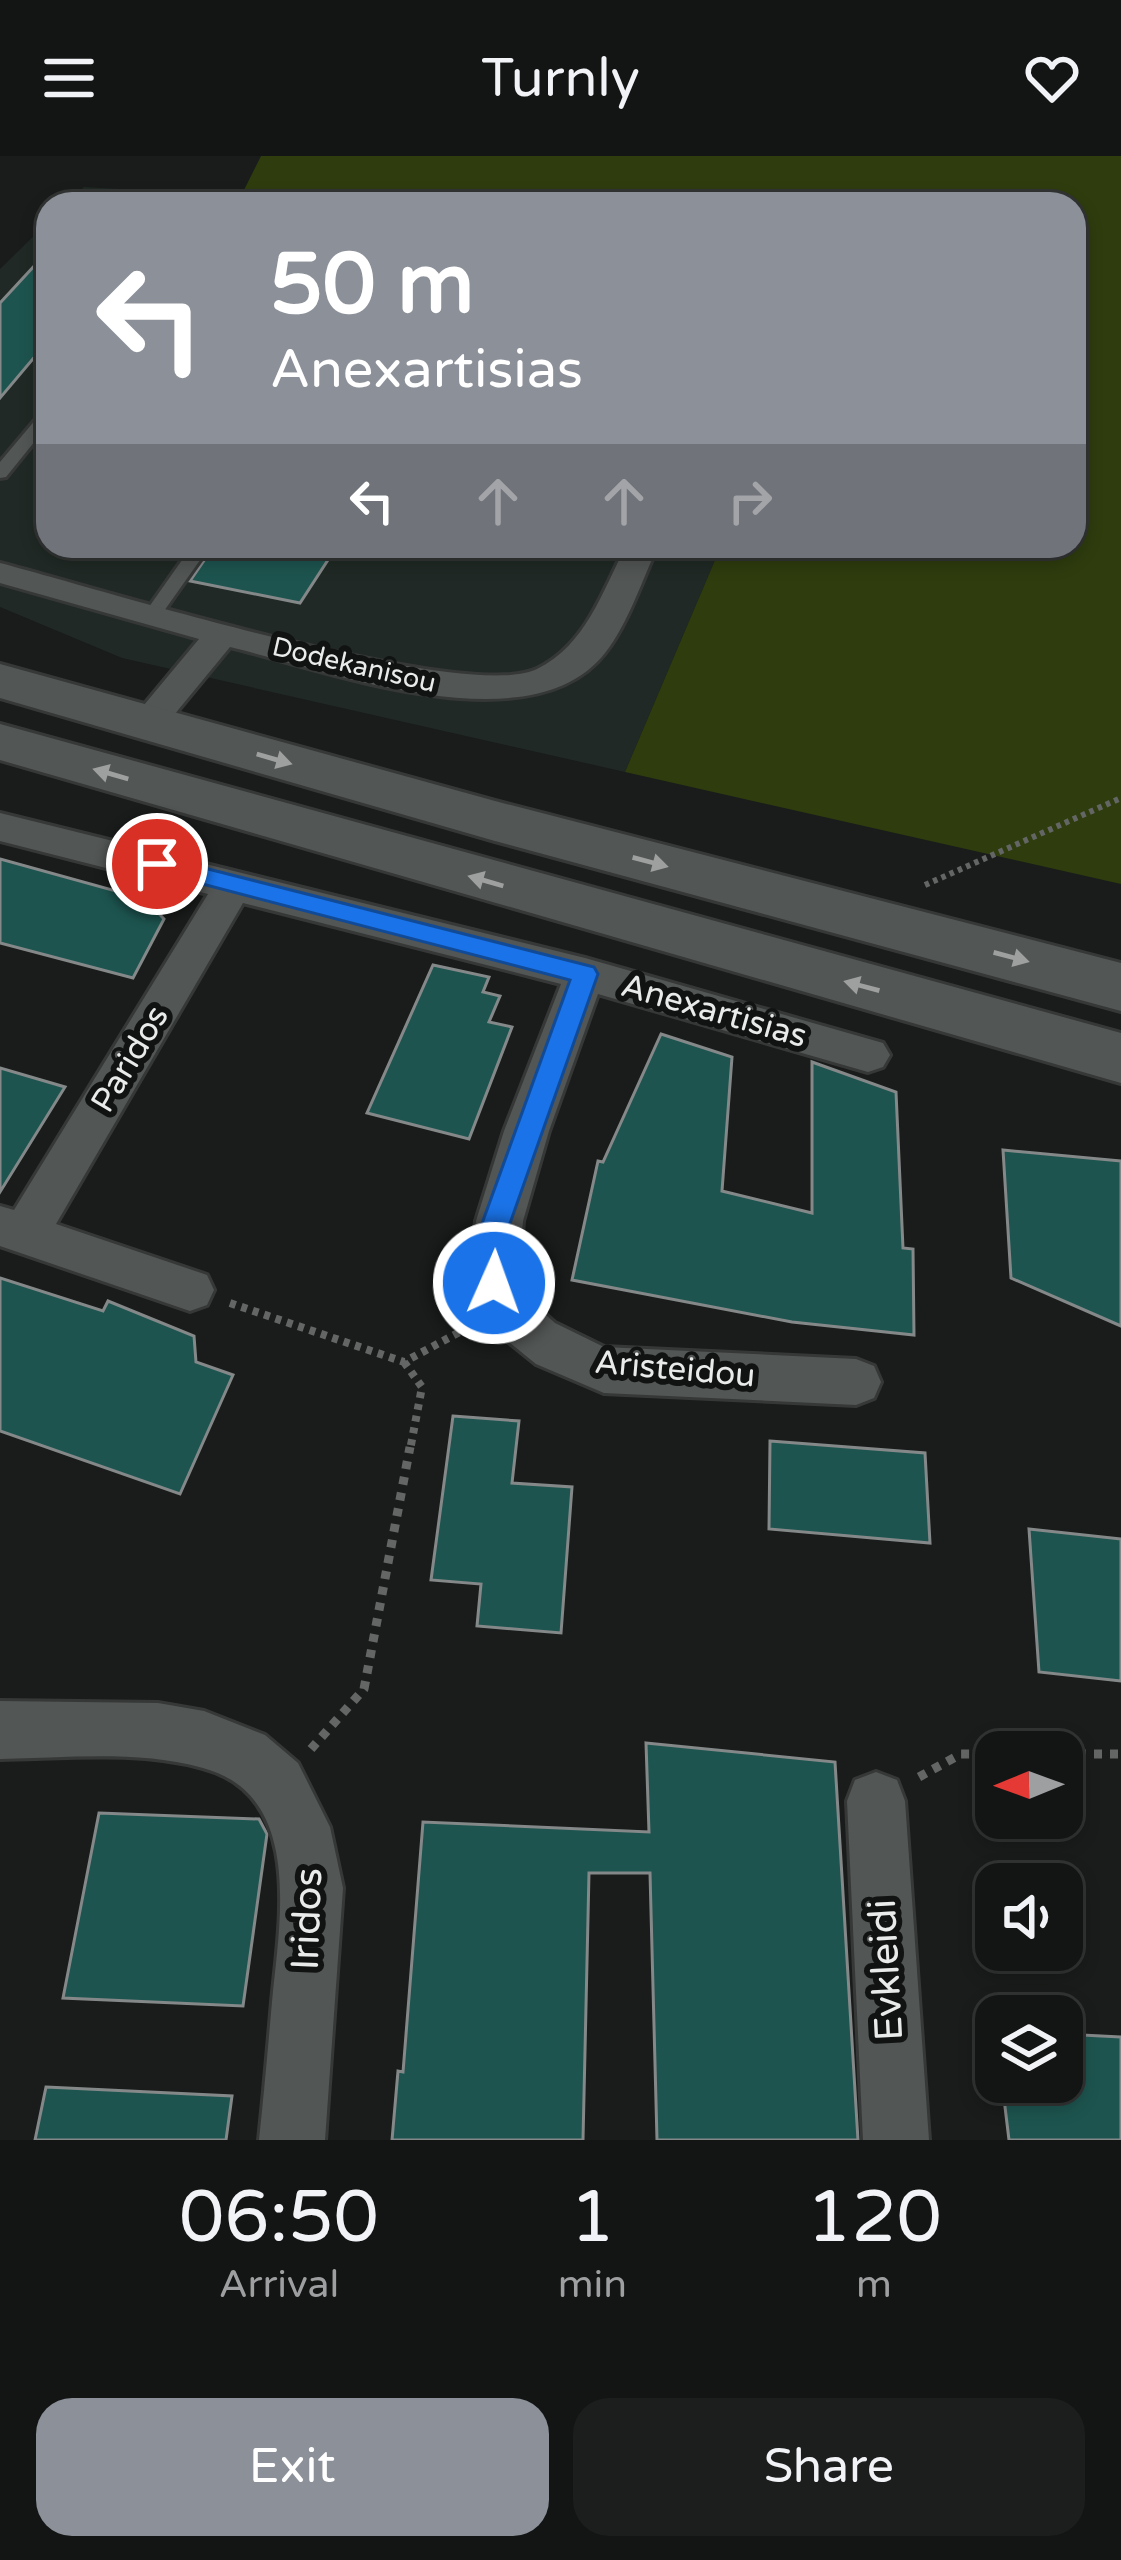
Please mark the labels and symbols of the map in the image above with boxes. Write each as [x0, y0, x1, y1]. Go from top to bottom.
street label: Dodekanisou [269, 630, 439, 700]
one-way arrow [256, 751, 293, 770]
one-way arrow [92, 764, 129, 782]
pin [106, 813, 208, 915]
one-way arrow [632, 853, 669, 872]
one-way arrow [467, 871, 504, 889]
one-way arrow [992, 949, 1029, 968]
street label: Anexartisias [617, 966, 811, 1056]
one-way arrow [843, 975, 880, 994]
street label: Paridos [83, 999, 177, 1119]
position arrow [431, 1220, 557, 1346]
street label: Aristeidou [593, 1343, 757, 1395]
north arrow [975, 1731, 1083, 1839]
street label: Iridos [282, 1867, 332, 1971]
street label: Evkleidi [859, 1898, 913, 2042]

